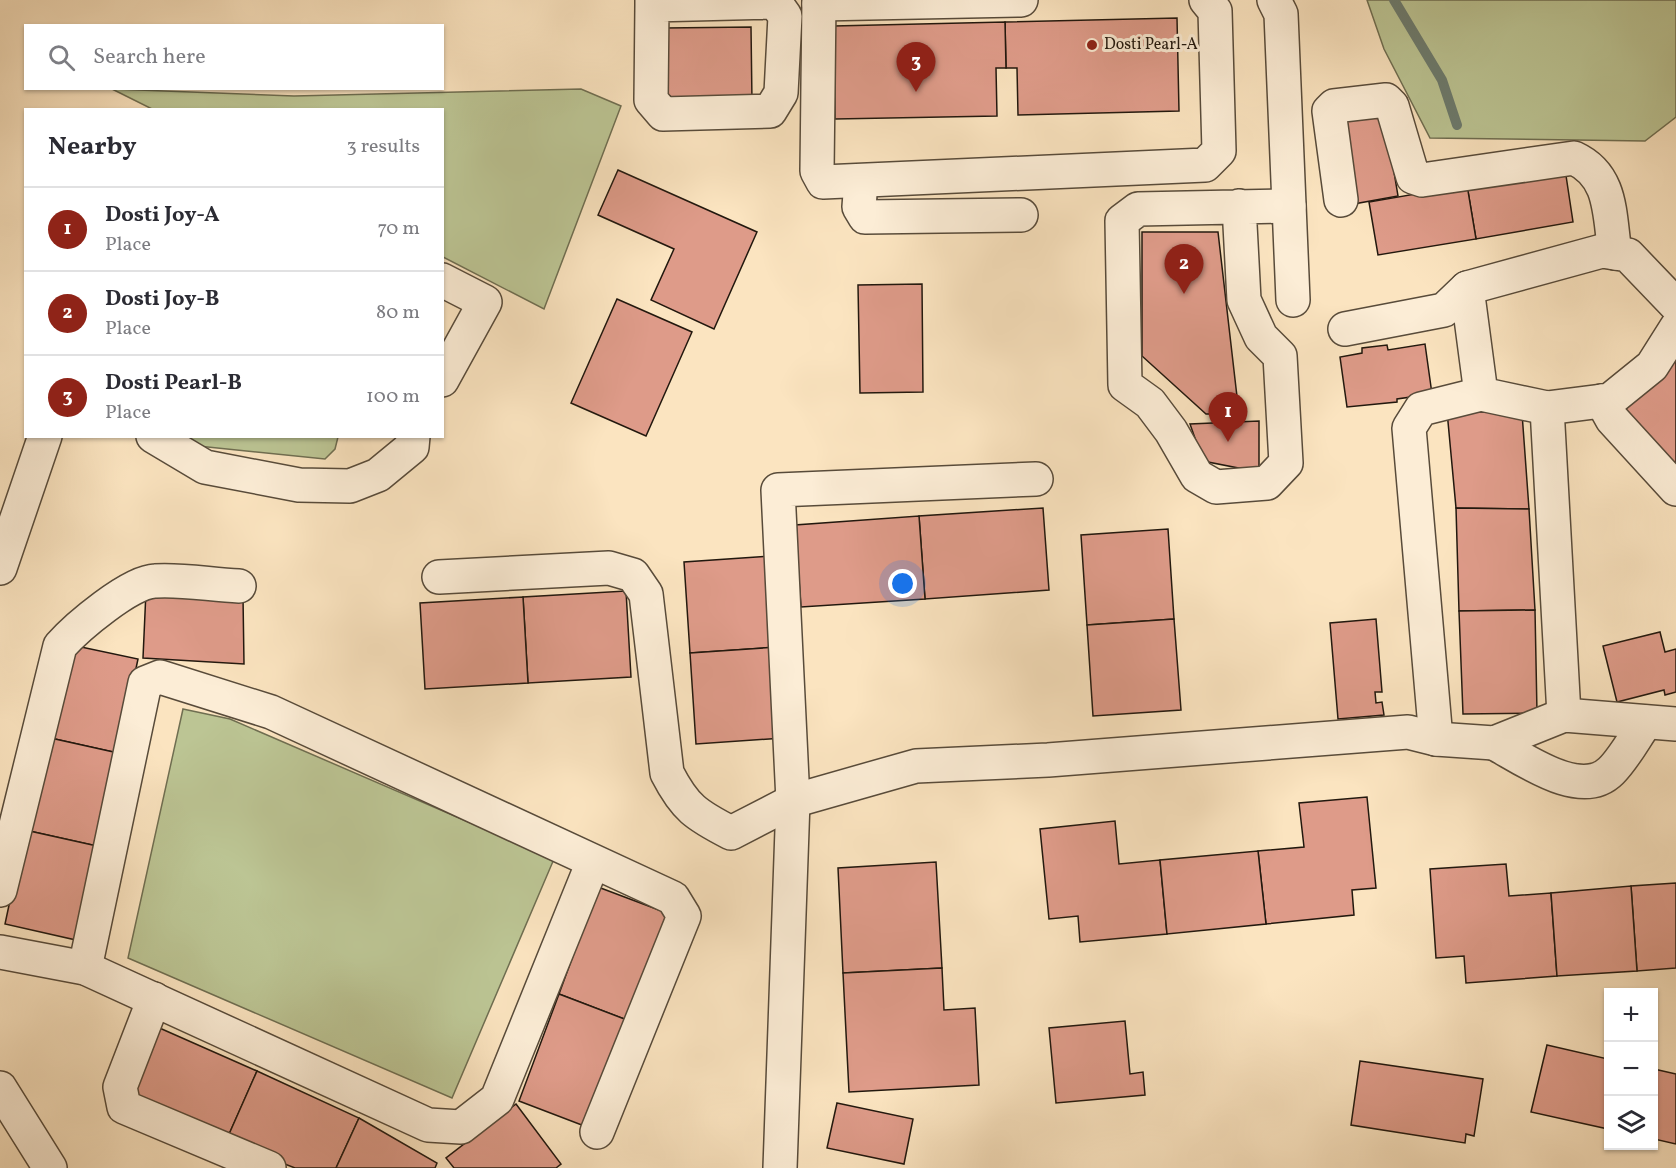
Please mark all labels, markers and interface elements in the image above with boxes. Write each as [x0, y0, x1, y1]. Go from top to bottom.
search box [24, 24, 444, 90]
place label: Dosti Pearl-A [1104, 34, 1198, 56]
marker: Dosti Pearl-A [1085, 38, 1099, 52]
icon: search [45, 41, 78, 74]
text: Search here [93, 42, 206, 73]
pin: 3 [896, 42, 936, 92]
text: Nearby [48, 129, 137, 165]
text: 3 results [346, 133, 420, 161]
text: Dosti Joy-A [105, 200, 220, 231]
text: 1 [63, 215, 72, 243]
text: 70 m [377, 215, 420, 243]
text: Place [105, 231, 151, 259]
pin: 2 [1164, 244, 1204, 294]
text: Dosti Joy-B [105, 284, 219, 315]
text: 2 [62, 299, 73, 327]
text: 80 m [376, 299, 420, 327]
text: Place [105, 315, 151, 343]
text: Dosti Pearl-B [105, 368, 242, 399]
text: 3 [62, 383, 73, 411]
text: 100 m [366, 383, 420, 411]
pin: 1 [1208, 392, 1248, 442]
text: Place [105, 399, 151, 427]
your location [888, 569, 917, 598]
map controls [1604, 988, 1658, 1150]
button: + [1604, 988, 1658, 1042]
button: − [1604, 1042, 1658, 1096]
button: layers [1604, 1096, 1658, 1150]

